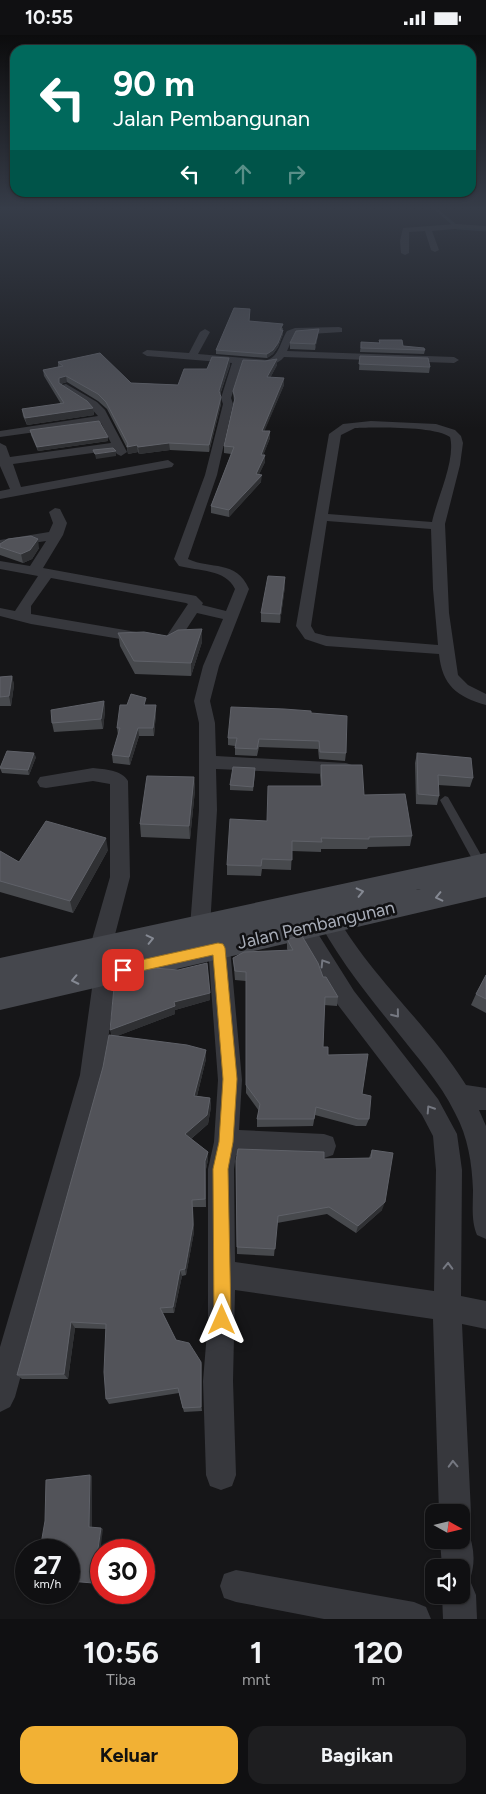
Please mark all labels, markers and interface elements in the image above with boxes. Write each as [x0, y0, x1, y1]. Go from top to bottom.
text: 10:55 [25, 6, 73, 29]
text: 90 m [113, 63, 195, 105]
icon: left [30, 65, 95, 130]
text: Jalan Pembangunan [113, 105, 310, 132]
icon: left [176, 160, 204, 188]
icon: ahead [229, 160, 257, 188]
icon: right [282, 160, 310, 188]
one-way arrow [356, 887, 365, 898]
one-way arrow [434, 891, 443, 902]
street label: Jalan Pembangunan [235, 896, 397, 954]
one-way arrow [146, 934, 155, 945]
pin [102, 949, 144, 991]
icon: arrive [109, 956, 137, 984]
one-way arrow [321, 959, 330, 969]
one-way arrow [71, 974, 80, 985]
one-way arrow [390, 1008, 398, 1017]
one-way arrow [426, 1105, 436, 1114]
one-way arrow [443, 1262, 453, 1270]
position arrow [195, 1293, 247, 1345]
one-way arrow [448, 1460, 459, 1468]
north arrow [425, 1504, 470, 1549]
map controls [425, 1504, 470, 1604]
speed limit sign: 30 [90, 1539, 155, 1604]
text: 27 [33, 1550, 62, 1580]
button: sound [425, 1559, 470, 1604]
text: km/h [34, 1577, 61, 1591]
text: 10:56 [83, 1634, 159, 1671]
text: 1 [250, 1634, 263, 1671]
text: 120 [354, 1634, 403, 1671]
text: Tiba [106, 1670, 136, 1689]
text: mnt [242, 1670, 271, 1689]
text: m [371, 1670, 385, 1689]
button: Keluar [20, 1726, 238, 1784]
button: Bagikan [248, 1726, 466, 1784]

